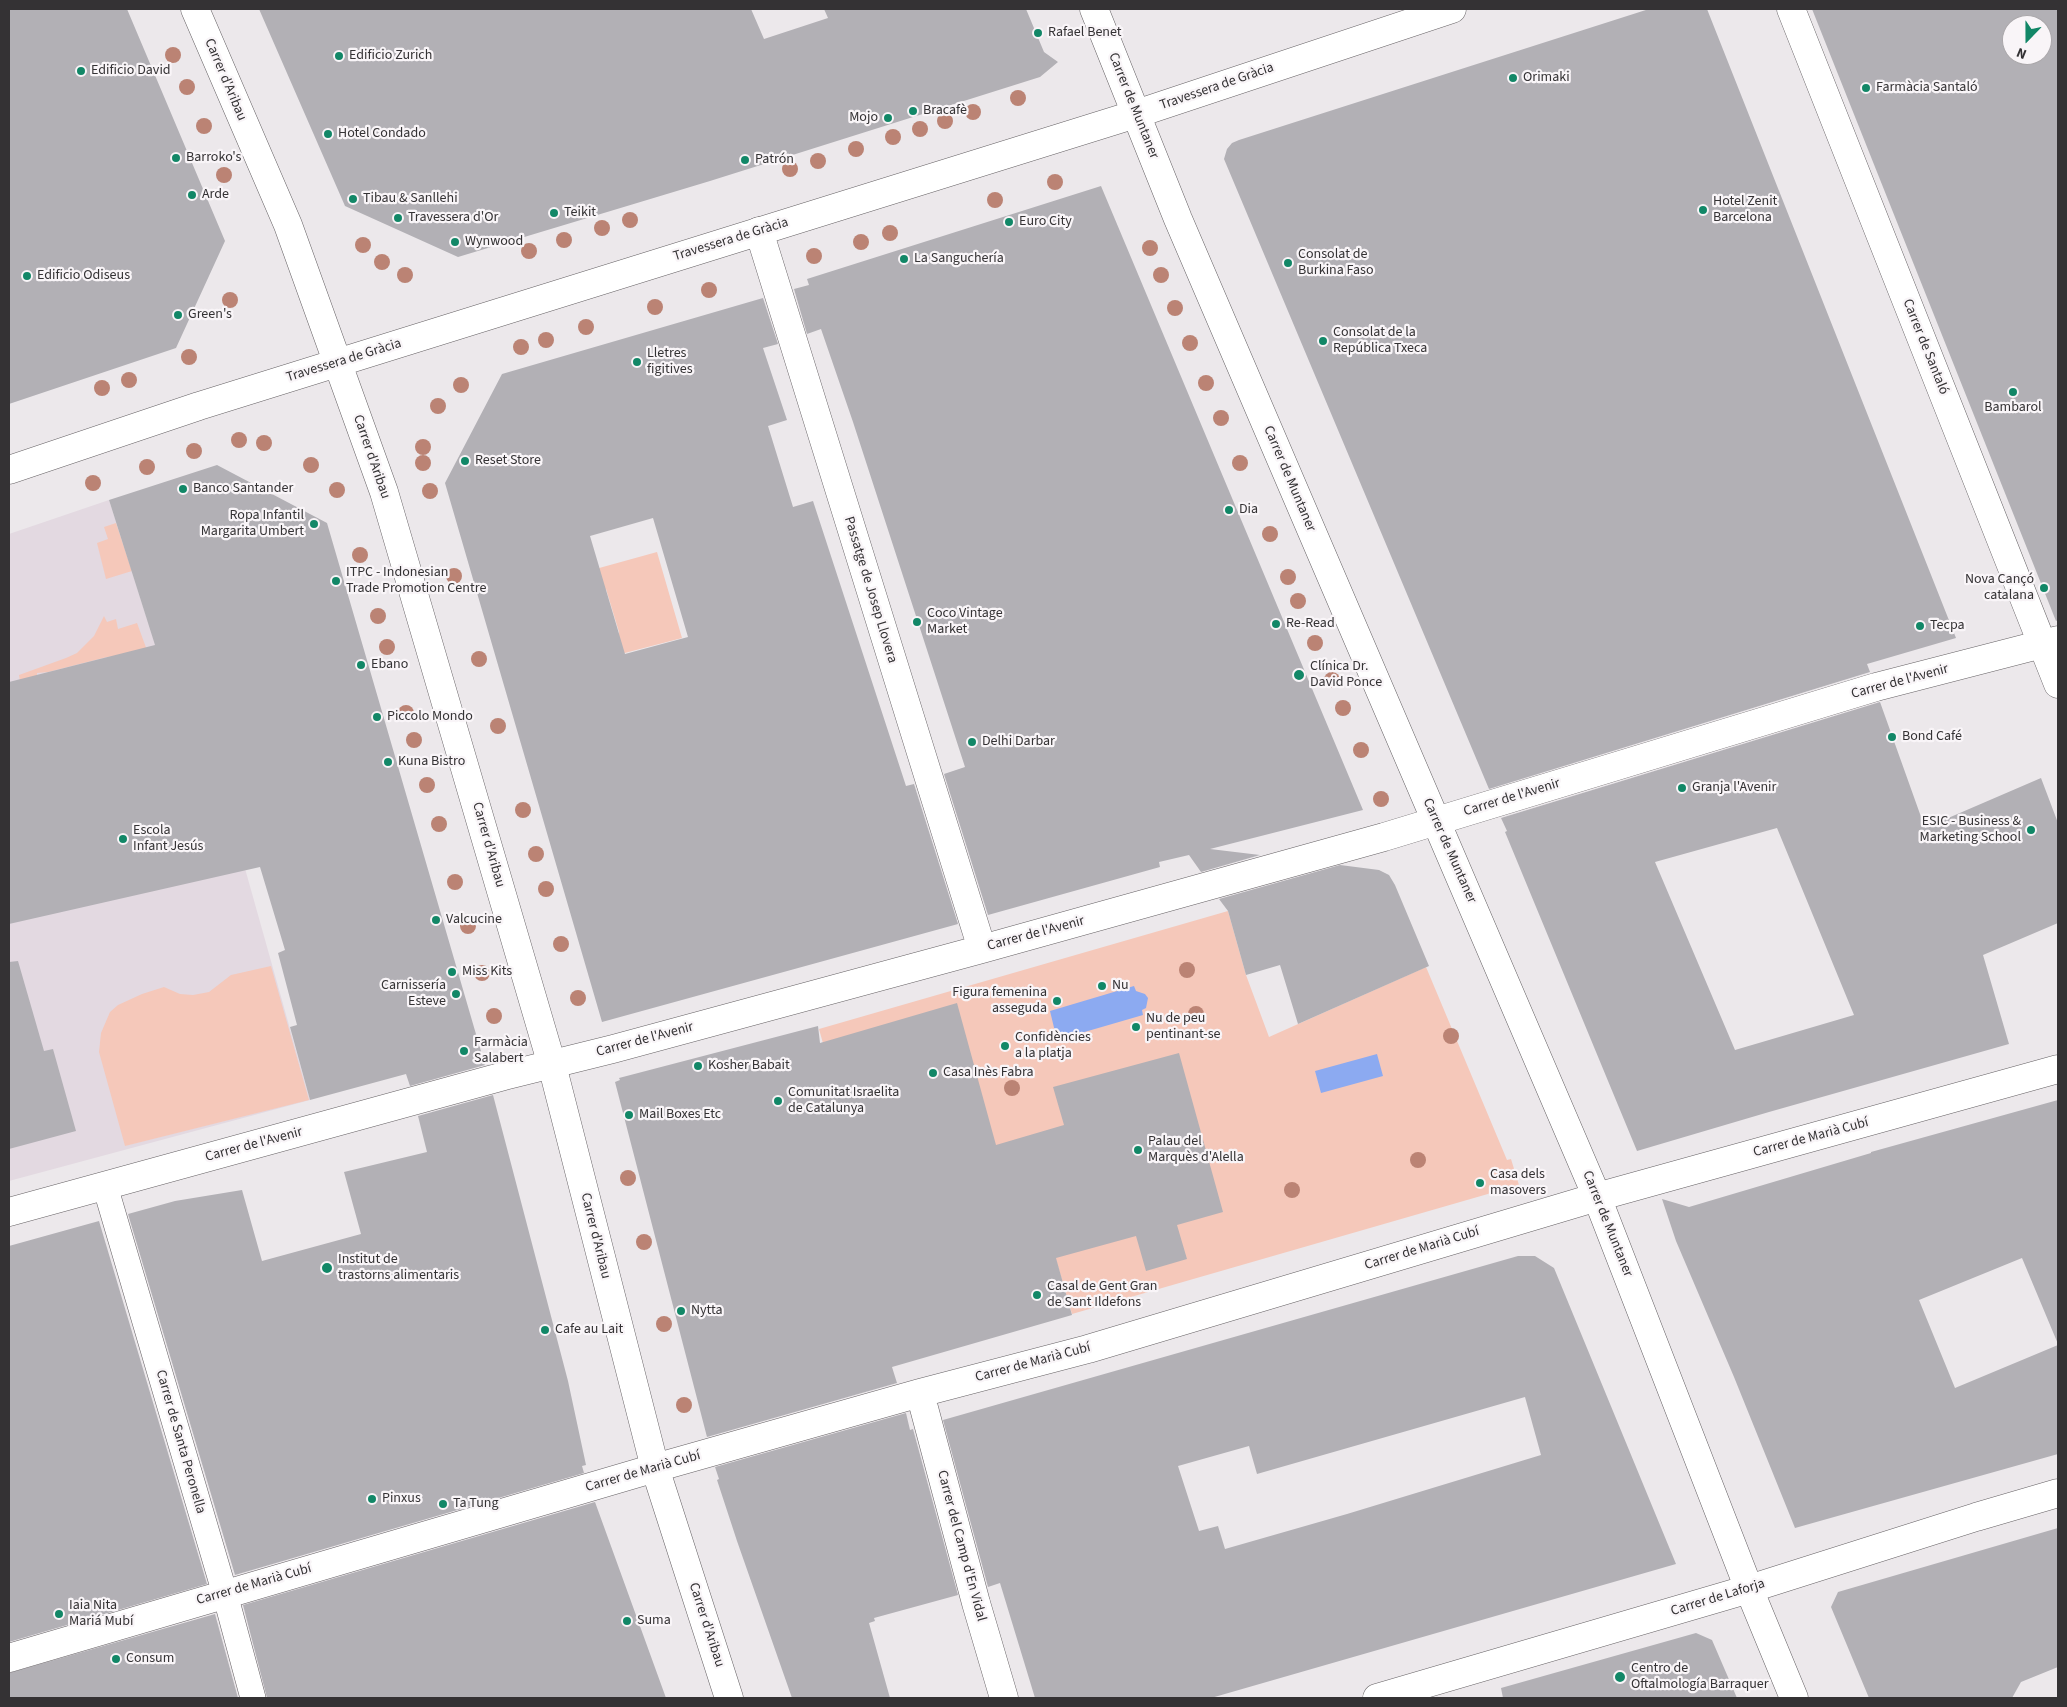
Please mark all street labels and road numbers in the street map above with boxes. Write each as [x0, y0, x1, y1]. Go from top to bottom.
street label: Carrer d'Aribau [200, 36, 250, 124]
street label: Carrer de Muntaner [1104, 50, 1162, 162]
street label: Travessera de Gràcia [1158, 60, 1276, 114]
street label: Travessera de Gràcia [671, 214, 791, 266]
street label: Carrer de Santaló [1898, 297, 1952, 397]
street label: Travessera de Gràcia [284, 335, 404, 387]
street label: Carrer d'Aribau [349, 413, 393, 501]
street label: Carrer de Muntaner [1259, 424, 1319, 534]
street label: Passatge de Josep Llovera [840, 515, 900, 665]
street label: Carrer de l'Avenir [1850, 661, 1950, 703]
street label: Carrer de l'Avenir [1462, 775, 1562, 821]
street label: Carrer de Muntaner [1418, 796, 1480, 906]
street label: Carrer d'Aribau [468, 800, 508, 890]
street label: Carrer de l'Avenir [986, 913, 1086, 955]
street label: Carrer de l'Avenir [595, 1019, 695, 1061]
street label: Carrer de Marià Cubí [1751, 1115, 1871, 1161]
street label: Carrer de l'Avenir [204, 1124, 304, 1166]
street label: Carrer de Muntaner [1578, 1168, 1636, 1280]
street label: Carrer d'Aribau [576, 1191, 614, 1281]
street label: Carrer de Marià Cubí [1363, 1224, 1481, 1274]
street label: Carrer de Marià Cubí [973, 1340, 1093, 1386]
street label: Carrer de Santa Peronella [151, 1368, 209, 1516]
street label: Carrer de Marià Cubí [584, 1448, 702, 1496]
street label: Carrer del Camp d'En Vidal [933, 1469, 989, 1623]
street label: Carrer de Marià Cubí [195, 1561, 313, 1609]
street label: Carrer de Laforja [1669, 1576, 1767, 1620]
street label: Carrer d'Aribau [684, 1581, 728, 1669]

